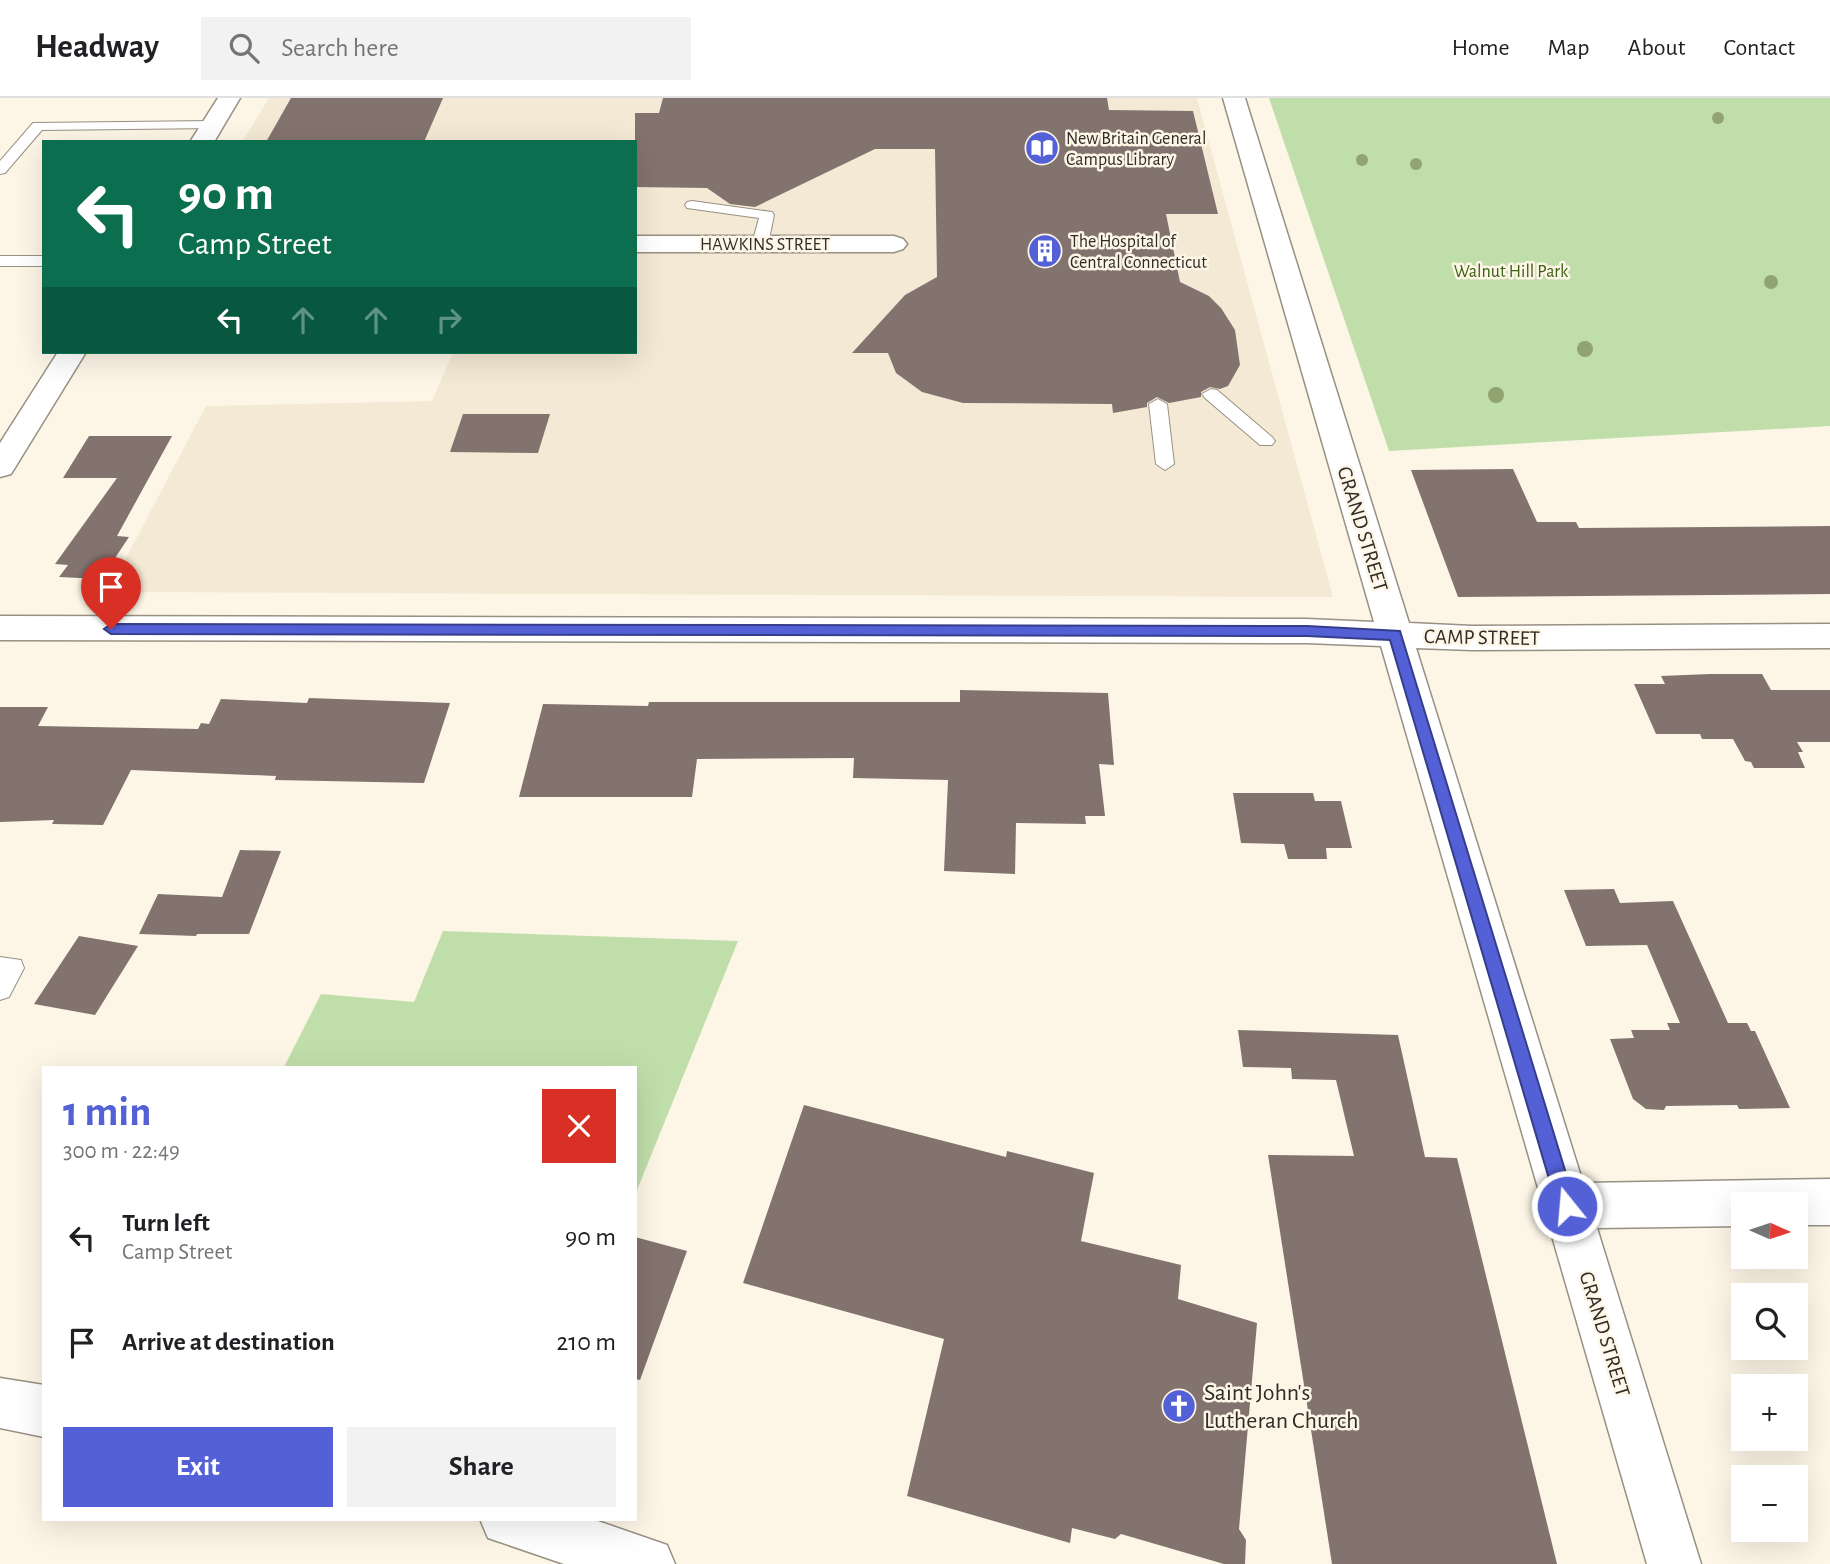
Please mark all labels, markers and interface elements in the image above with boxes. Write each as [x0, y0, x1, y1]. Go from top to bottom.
search box [201, 17, 691, 80]
icon: search [225, 29, 263, 67]
text: Headway [35, 31, 159, 64]
text: Search here [281, 35, 399, 61]
text: Home [1452, 36, 1510, 60]
text: Map [1548, 36, 1590, 60]
text: About [1628, 36, 1685, 60]
text: Contact [1723, 36, 1795, 60]
library icon: New Britain General Campus Library [1023, 129, 1061, 167]
place label: New Britain General Campus Library [1066, 130, 1206, 169]
icon: left [63, 168, 154, 259]
text: 90 m [178, 170, 274, 219]
text: Camp Street [178, 228, 332, 260]
building icon: The Hospital of Central Connecticut [1026, 232, 1064, 270]
place label: The Hospital of Central Connecticut [1070, 233, 1207, 272]
street label: HAWKINS STREET [700, 236, 830, 254]
park label: Walnut Hill Park [1454, 263, 1569, 281]
icon: left [211, 301, 249, 339]
icon: ahead [284, 301, 322, 339]
icon: ahead [357, 301, 395, 339]
icon: right [430, 301, 468, 339]
street label: GRAND STREET [1334, 464, 1392, 594]
pin [81, 557, 141, 629]
icon: arrive [92, 568, 130, 606]
street label: CAMP STREET [1424, 626, 1540, 649]
button: close [542, 1089, 616, 1163]
text: 1 min [63, 1091, 152, 1133]
text: 300 m · 22:49 [63, 1140, 180, 1163]
position arrow [1530, 1169, 1604, 1243]
north arrow [1731, 1192, 1808, 1269]
map controls [1731, 1192, 1808, 1542]
text: Turn left [122, 1210, 210, 1236]
icon: left [63, 1219, 101, 1257]
text: 90 m [565, 1224, 616, 1250]
text: Camp Street [122, 1241, 232, 1264]
street label: GRAND STREET [1576, 1269, 1634, 1399]
button: search [1731, 1283, 1808, 1360]
icon: arrive [63, 1324, 101, 1362]
text: Arrive at destination [122, 1329, 335, 1355]
text: 210 m [556, 1329, 616, 1355]
button: + [1731, 1374, 1808, 1451]
place label: Saint John's Lutheran Church [1204, 1381, 1359, 1433]
church icon: Saint John's Lutheran Church [1160, 1387, 1198, 1425]
button: Exit [63, 1427, 333, 1507]
button: Share [347, 1427, 616, 1507]
button: − [1731, 1465, 1808, 1542]

